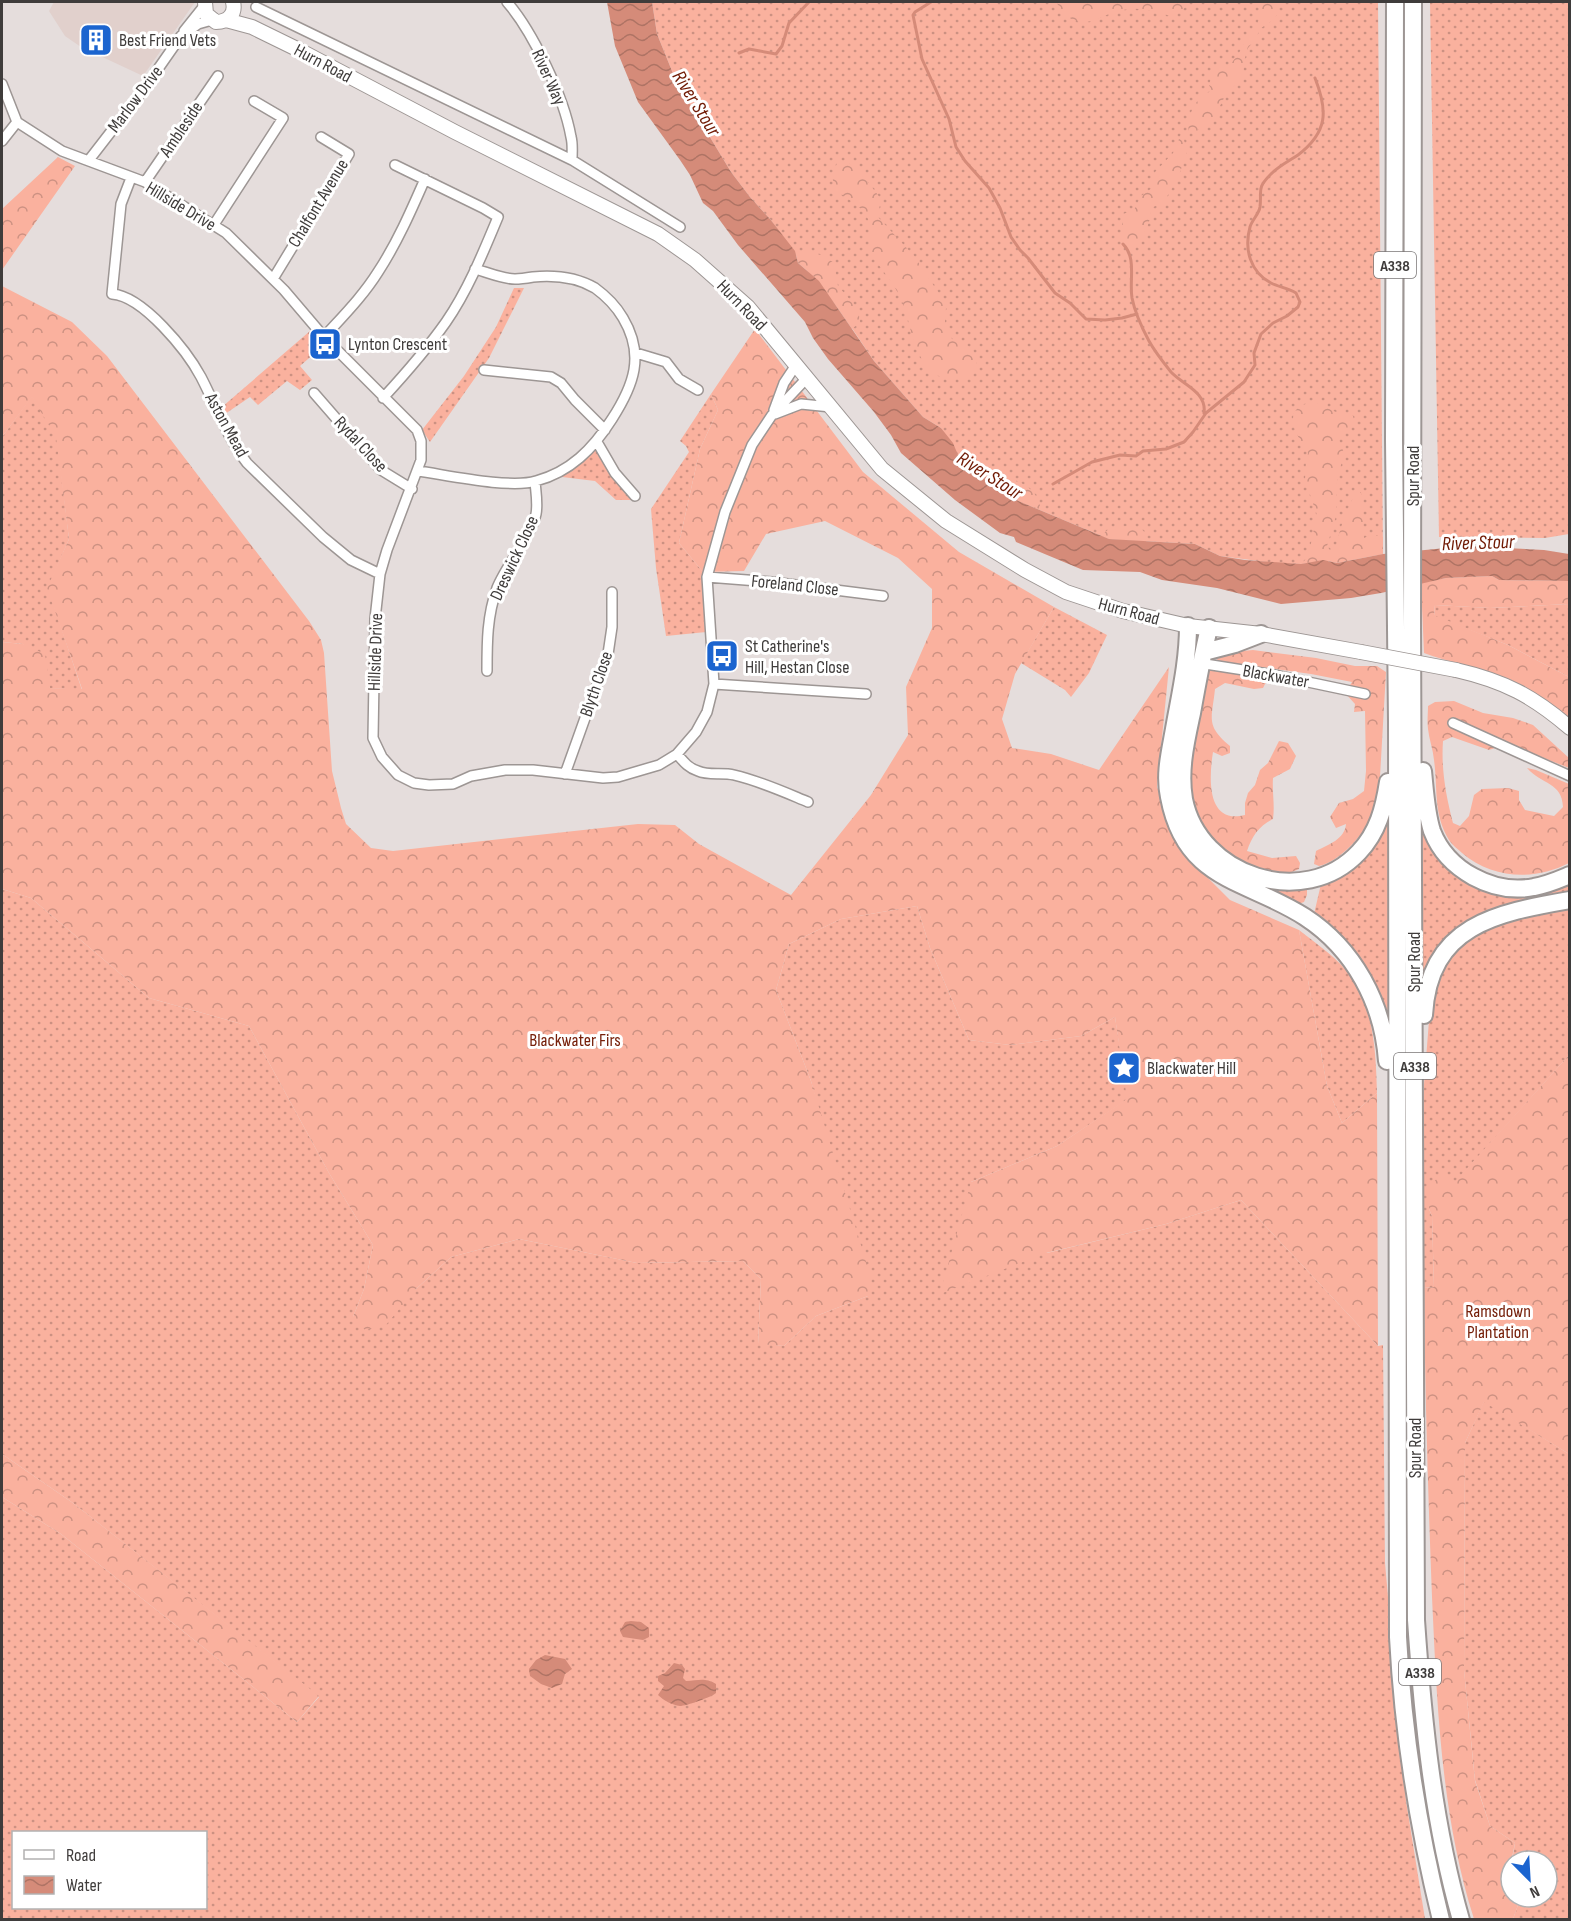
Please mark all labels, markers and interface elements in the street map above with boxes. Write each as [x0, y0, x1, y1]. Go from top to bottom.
building icon: Best Friend Vets [78, 22, 114, 58]
place label: Best Friend Vets [119, 30, 216, 51]
street label: Hurn Road [290, 40, 355, 87]
street label: River Way [527, 46, 570, 108]
street label: Marlow Drive [104, 62, 167, 137]
water label: River Stour [667, 66, 726, 142]
street label: Ambleside [155, 98, 208, 162]
street label: Chalfont Avenue [284, 155, 353, 251]
street label: Hillside Drive [142, 177, 220, 236]
road number: A338 [1374, 252, 1416, 278]
street label: Hurn Road [712, 276, 771, 335]
bus stop icon: Lynton Crescent [307, 326, 343, 362]
place label: Lynton Crescent [348, 334, 448, 355]
street label: Aston Mead [200, 389, 253, 461]
street label: Rydal Close [330, 412, 392, 477]
water label: River Stour [952, 446, 1028, 506]
street label: Spur Road [1403, 446, 1424, 506]
street label: Dreswick Close [486, 512, 543, 604]
water label: River Stour [1441, 530, 1516, 556]
street label: Foreland Close [750, 570, 840, 601]
street label: Hurn Road [1096, 593, 1162, 630]
street label: Hillside Drive [364, 613, 387, 691]
place label: St Catherine's Hill, Hestan Close [745, 636, 849, 678]
bus stop icon: St Catherine's Hill, Hestan Close [704, 638, 740, 674]
street label: Blyth Close [576, 649, 617, 720]
street label: Blackwater [1241, 660, 1311, 693]
street label: Spur Road [1404, 932, 1425, 992]
park label: Blackwater Firs [529, 1030, 621, 1051]
place icon: Blackwater Hill [1106, 1050, 1142, 1086]
road number: A338 [1394, 1053, 1436, 1079]
place label: Blackwater Hill [1147, 1058, 1236, 1079]
park label: Ramsdown Plantation [1465, 1301, 1531, 1343]
street label: Spur Road [1405, 1418, 1426, 1478]
road number: A338 [1399, 1659, 1441, 1685]
legend [12, 1831, 207, 1909]
text: Road [66, 1845, 96, 1866]
north arrow [1499, 1849, 1559, 1909]
text: Water [66, 1875, 102, 1896]
text: N [1527, 1881, 1542, 1902]

